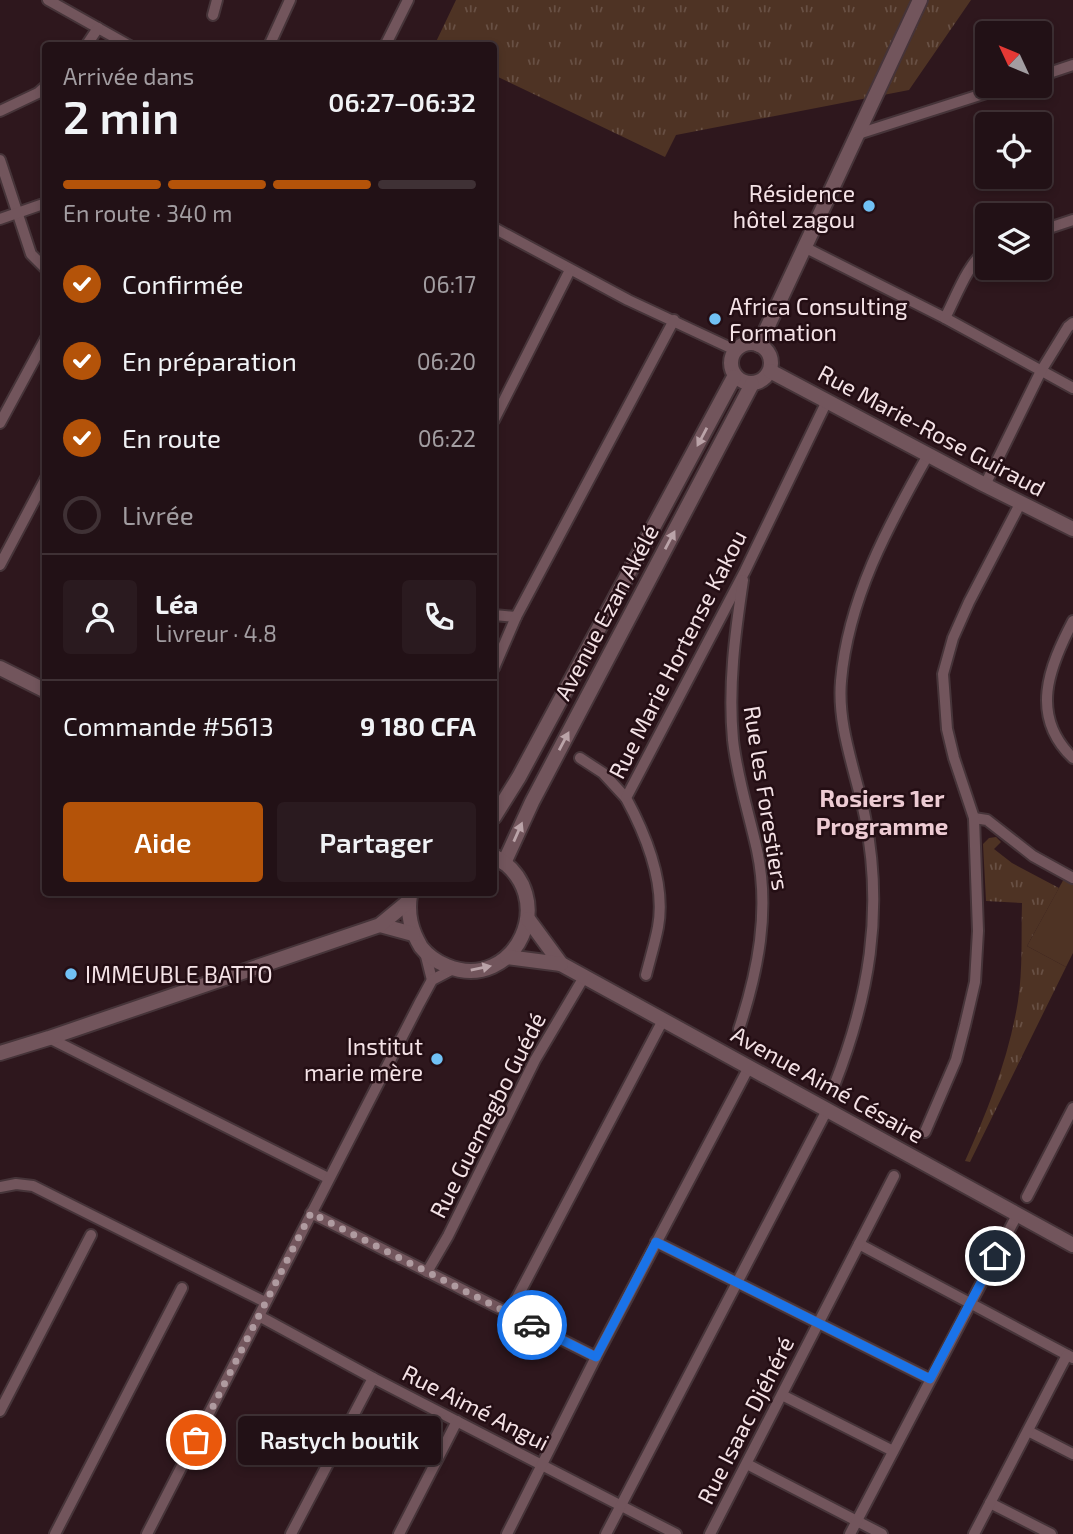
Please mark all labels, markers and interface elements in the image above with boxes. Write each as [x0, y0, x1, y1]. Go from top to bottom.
north arrow [975, 21, 1052, 98]
map controls [975, 21, 1052, 280]
text: Arrivée dans [63, 62, 194, 90]
text: 06:27–06:32 [328, 86, 476, 117]
text: 2 min [63, 88, 179, 143]
button: locate [975, 112, 1052, 189]
place label: Résidence hôtel zagou [733, 179, 855, 233]
marker: Résidence hôtel zagou [861, 198, 877, 214]
text: En route · 340 m [63, 199, 232, 227]
button: layers [975, 203, 1052, 280]
icon: check [63, 265, 101, 303]
text: Confirmée [122, 268, 244, 299]
text: 06:17 [423, 270, 476, 298]
place label: Africa Consulting Formation [729, 292, 908, 346]
marker: Africa Consulting Formation [707, 311, 723, 327]
icon: check [63, 342, 101, 380]
text: En préparation [122, 345, 297, 376]
text: 06:20 [417, 347, 476, 375]
street label: Rue Marie-Rose Guiraud [814, 358, 1050, 502]
icon: check [63, 419, 101, 457]
text: En route [122, 422, 221, 453]
text: 06:22 [418, 424, 476, 452]
one-way arrow [696, 427, 708, 447]
text: Livrée [122, 499, 194, 530]
street label: Avenue Ezan Akélé [548, 520, 664, 704]
street label: Rue Marie Hortense Kakou [602, 525, 752, 783]
one-way arrow [664, 530, 676, 550]
button: person [63, 580, 137, 654]
button: phone [402, 580, 476, 654]
text: Léa [155, 588, 198, 619]
text: Livreur · 4.8 [155, 619, 277, 647]
street label: Rue les Forestiers [739, 704, 795, 892]
text: Commande #5613 [63, 710, 274, 741]
text: 9 180 CFA [360, 710, 476, 741]
one-way arrow [557, 731, 569, 751]
district label: Rosiers 1er Programme [816, 783, 948, 840]
button: Aide [63, 802, 263, 882]
button: Partager [277, 802, 476, 882]
one-way arrow [512, 822, 524, 842]
place label: IMMEUBLE BATTO [85, 960, 273, 988]
one-way arrow [470, 962, 492, 973]
marker: IMMEUBLE BATTO [63, 966, 79, 982]
street label: Rue Guemegbo Guédé [423, 1008, 551, 1222]
street label: Avenue Aimé Césaire [727, 1019, 929, 1149]
place label: Institut marie mère [304, 1032, 423, 1086]
marker: Institut marie mère [429, 1051, 445, 1067]
pin [965, 1226, 1025, 1286]
icon: home [976, 1237, 1014, 1275]
courier [497, 1290, 567, 1360]
icon: car [513, 1306, 551, 1344]
street label: Rue Isaac Djéhéré [691, 1331, 799, 1509]
street label: Rue Aimé Angui [398, 1358, 554, 1456]
pin [166, 1410, 226, 1470]
callout: Rastych boutik [238, 1416, 441, 1464]
icon: bag [177, 1421, 215, 1459]
text: Rastych boutik [260, 1426, 419, 1454]

